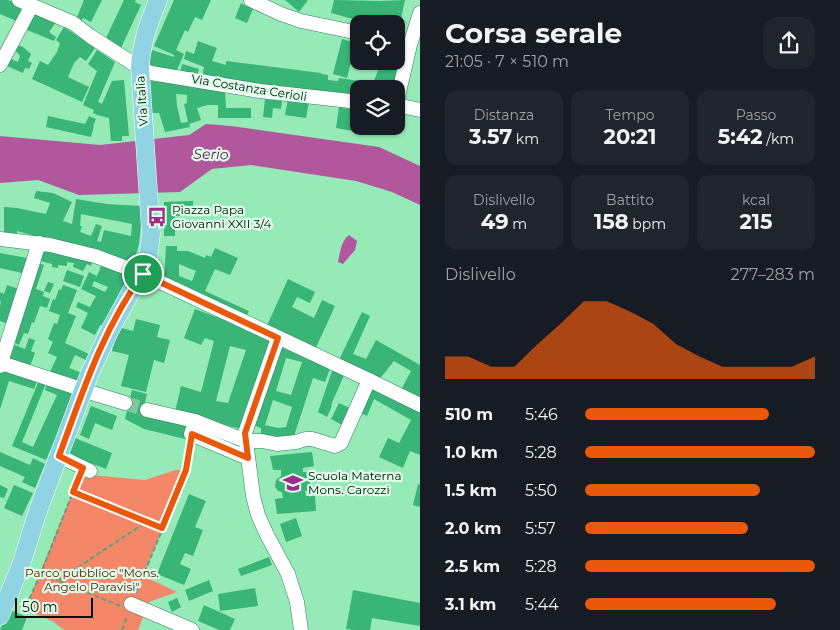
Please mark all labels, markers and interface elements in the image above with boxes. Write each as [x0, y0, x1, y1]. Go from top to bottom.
map controls [350, 15, 405, 135]
button: locate [350, 15, 405, 70]
text: Corsa serale [445, 16, 622, 50]
button: share [763, 17, 815, 69]
text: 21:05 · 7 × 510 m [445, 52, 569, 71]
street label: Via Costanza Cerioli [190, 71, 308, 104]
street label: Via Italia [132, 75, 151, 127]
button: layers [350, 80, 405, 135]
text: Distanza [474, 106, 534, 124]
text: Tempo [606, 106, 654, 124]
text: Passo [736, 106, 776, 124]
text: 3.57 [469, 124, 512, 149]
text: 20:21 [604, 124, 656, 149]
text: 5:42 [718, 124, 763, 149]
text: km [512, 130, 539, 148]
text: /km [763, 130, 794, 148]
water label: Serio [193, 145, 229, 163]
text: Dislivello [473, 191, 535, 209]
text: Battito [606, 191, 654, 209]
text: kcal [742, 191, 770, 209]
place label: Piazza Papa Giovanni XXII 3/4 [172, 202, 271, 231]
bus stop icon: Piazza Papa Giovanni XXII 3/4 [146, 206, 168, 228]
text: 49 [481, 209, 509, 234]
text: 158 [594, 209, 629, 234]
text: 215 [739, 209, 773, 234]
text: m [509, 215, 527, 233]
text: bpm [629, 215, 666, 233]
pin [122, 253, 164, 295]
icon: arrive [129, 260, 157, 288]
text: Dislivello [445, 265, 516, 284]
text: 277–283 m [731, 265, 815, 284]
text: 510 m [445, 405, 493, 424]
text: 5:46 [525, 405, 558, 424]
text: 1.0 km [445, 443, 498, 462]
text: 5:28 [525, 443, 557, 462]
place label: Scuola Materna Mons. Carozzi [308, 468, 402, 497]
school or university icon: Scuola Materna Mons. Carozzi [282, 472, 304, 494]
text: 1.5 km [445, 481, 497, 500]
text: 5:50 [525, 481, 557, 500]
text: 2.0 km [445, 519, 501, 538]
text: 5:57 [525, 519, 556, 538]
text: 2.5 km [445, 557, 500, 576]
text: 5:28 [525, 557, 557, 576]
park label: Parco pubblioc "Mons. Angelo Paravisi" [25, 565, 159, 594]
scale bar [15, 595, 92, 618]
text: 3.1 km [445, 595, 496, 614]
text: 5:44 [525, 595, 559, 614]
text: 50 m [22, 598, 58, 616]

